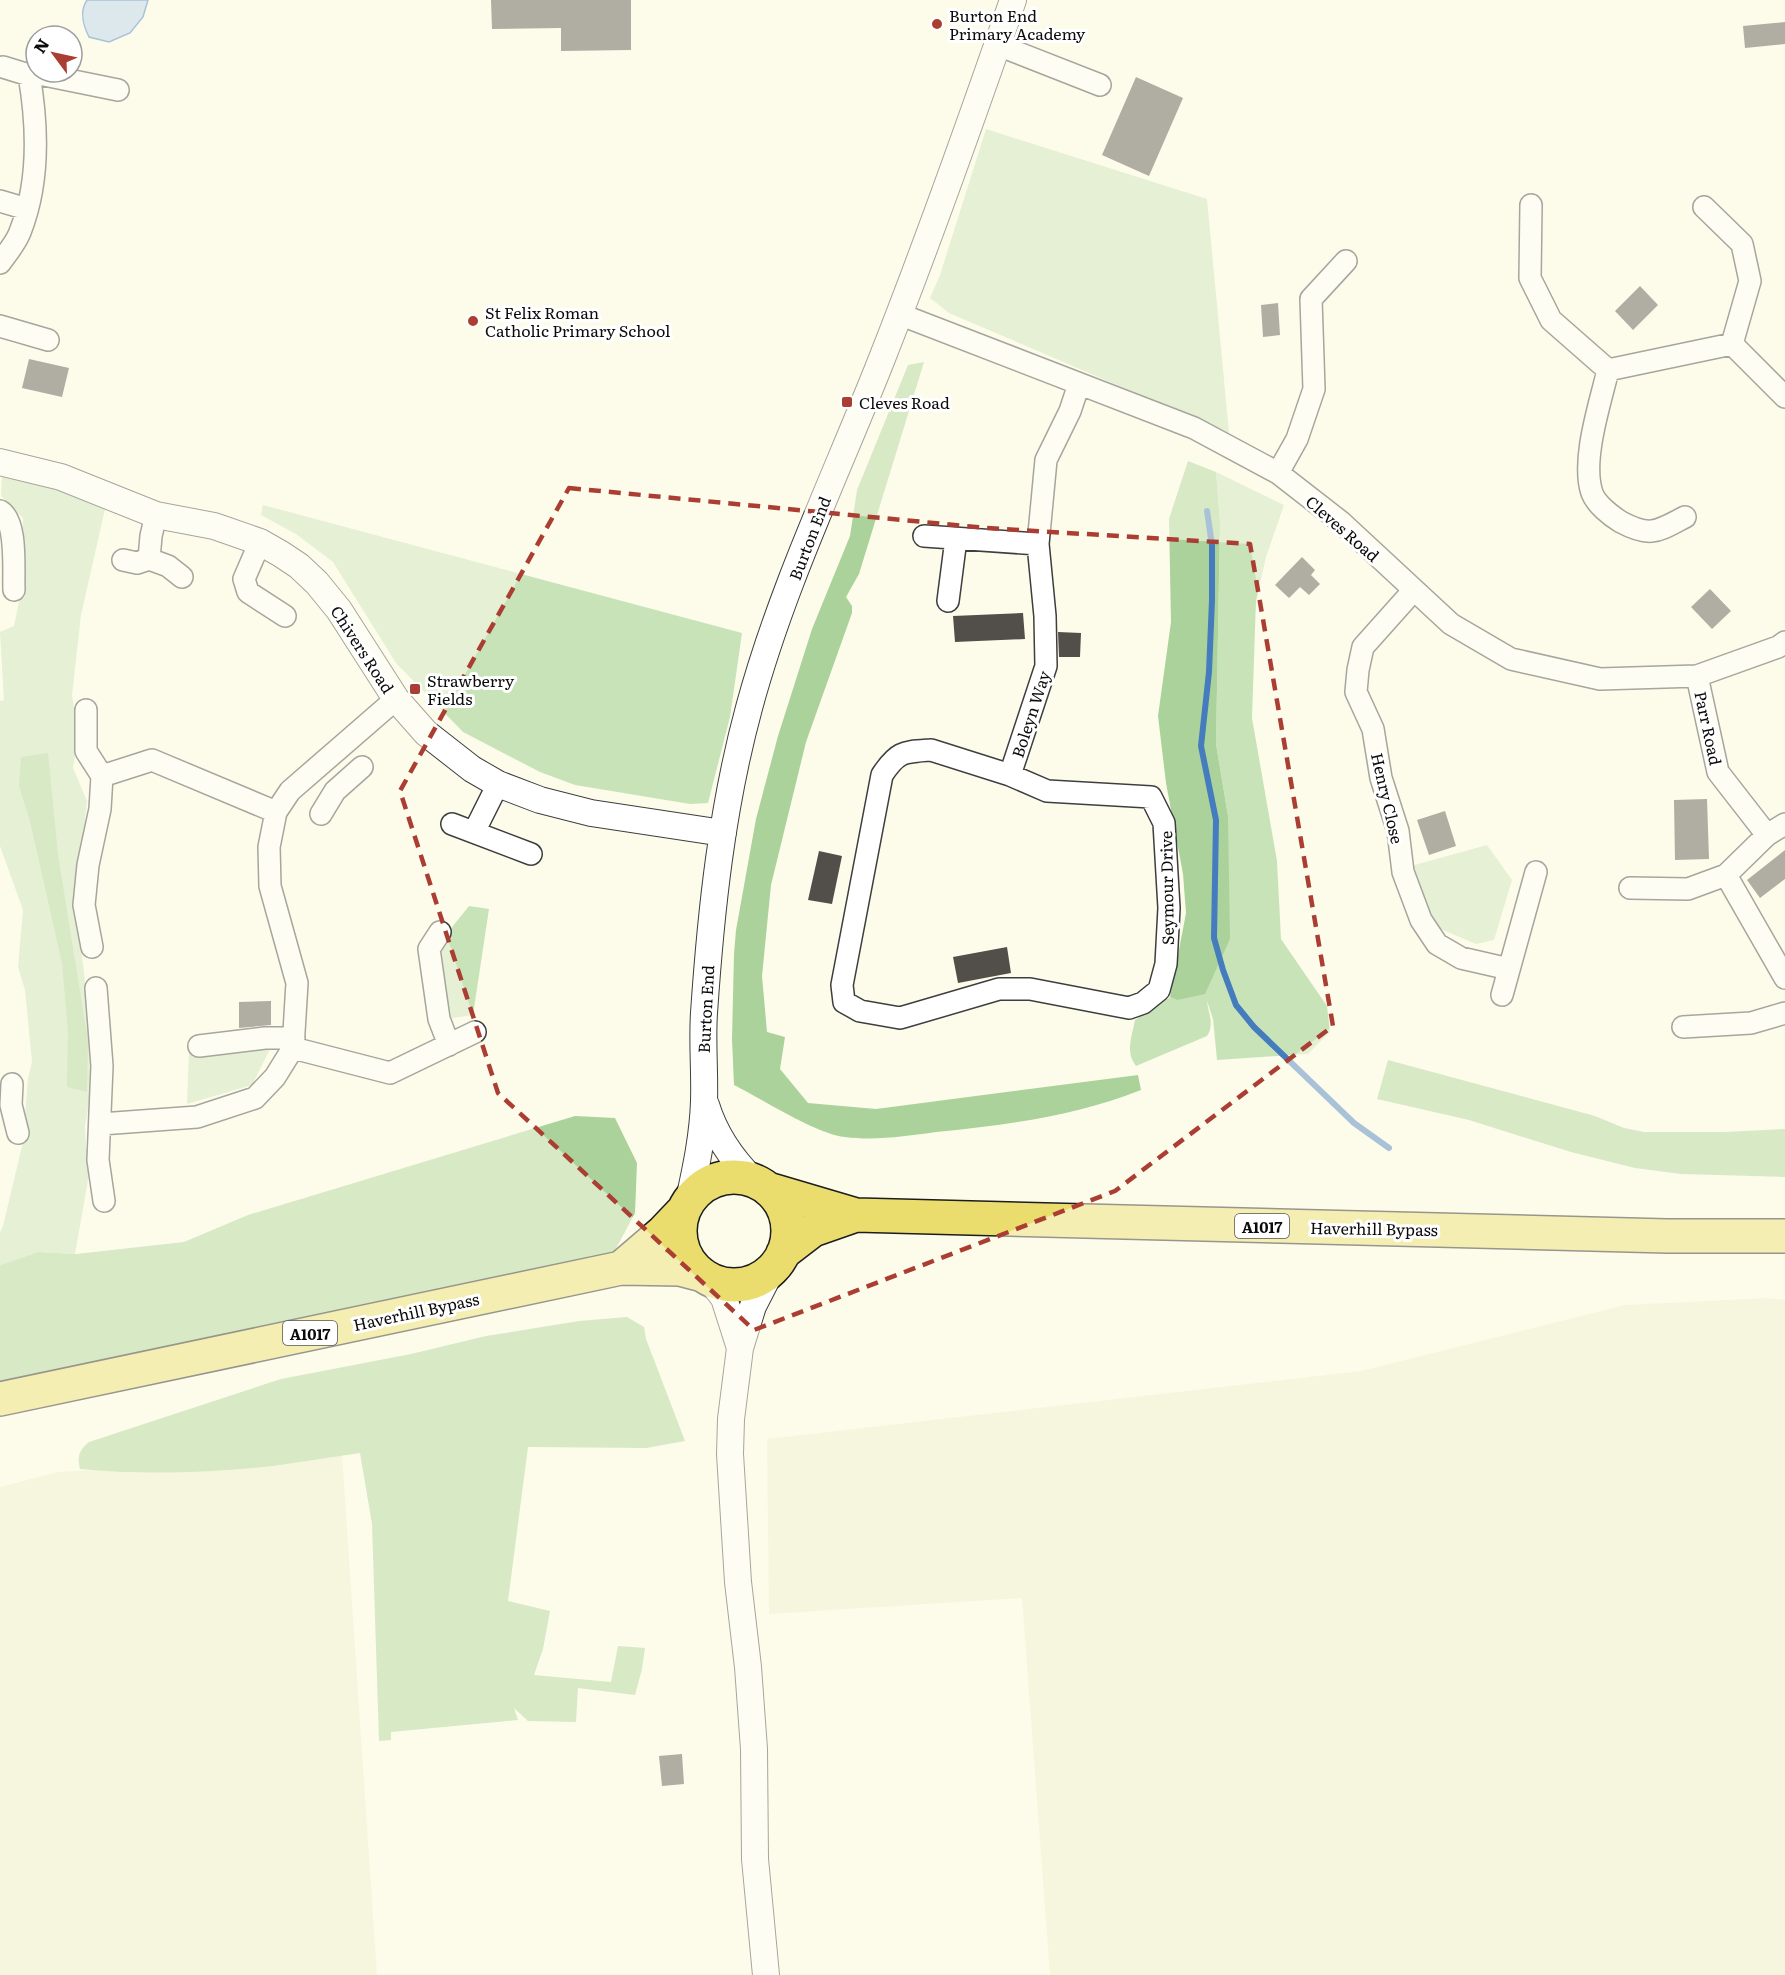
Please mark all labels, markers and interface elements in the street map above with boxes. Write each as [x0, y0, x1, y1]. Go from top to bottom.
place label: Burton End Primary Academy [949, 3, 1086, 45]
marker: Burton End Primary Academy [930, 17, 944, 31]
north arrow [24, 24, 84, 84]
text: N [27, 33, 54, 57]
place label: St Felix Roman Catholic Primary School [485, 300, 670, 342]
marker: St Felix Roman Catholic Primary School [466, 314, 480, 328]
place label: Cleves Road [859, 390, 950, 414]
marker: Cleves Road [840, 395, 854, 409]
street label: Cleves Road [1301, 489, 1385, 567]
street label: Burton End [782, 492, 836, 583]
street label: Chivers Road [326, 600, 401, 698]
street label: Boleyn Way [1005, 667, 1056, 761]
place label: Strawberry Fields [427, 668, 515, 710]
marker: Strawberry Fields [408, 682, 422, 696]
street label: Parr Road [1689, 689, 1729, 767]
street label: Henry Close [1366, 750, 1410, 846]
street label: Seymour Drive [1153, 831, 1179, 945]
street label: Burton End [691, 964, 719, 1054]
road number: A1017 [1235, 1214, 1289, 1238]
street label: Haverhill Bypass [1310, 1215, 1438, 1241]
street label: Haverhill Bypass [351, 1286, 481, 1336]
road number: A1017 [283, 1321, 337, 1345]

